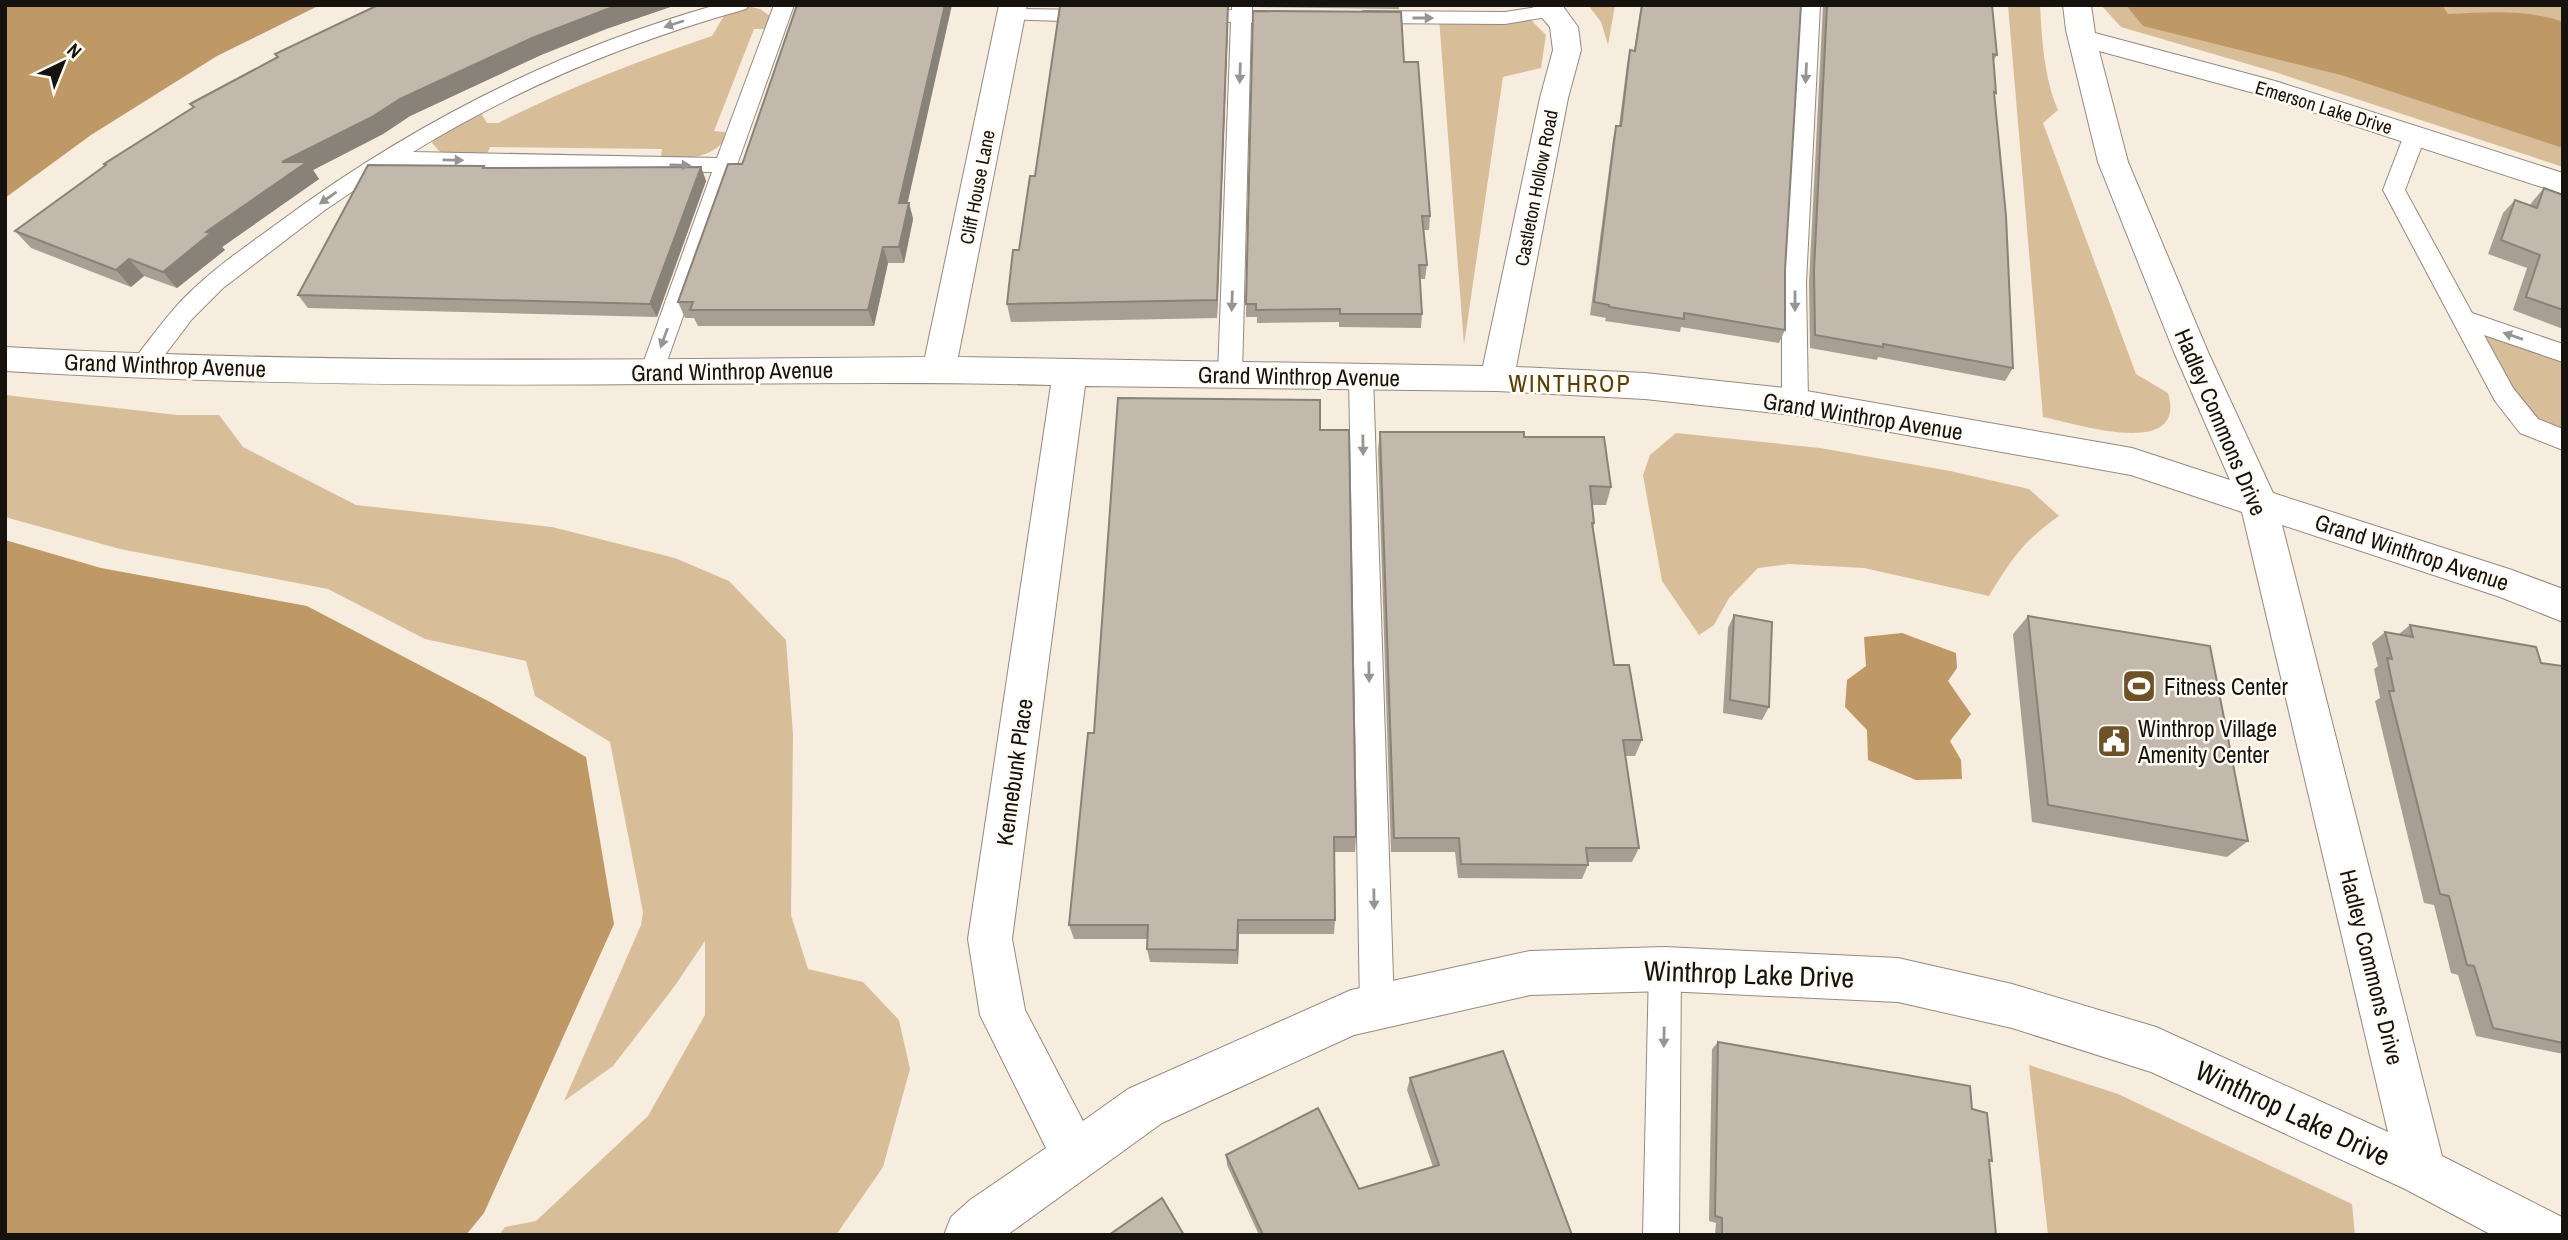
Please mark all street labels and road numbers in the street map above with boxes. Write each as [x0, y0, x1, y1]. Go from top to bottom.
street label: Emerson Lake Drive [2252, 74, 2396, 140]
street label: Castleton Hollow Road [1508, 108, 1564, 268]
street label: Cliff House Lane [953, 128, 1001, 246]
street label: Hadley Commons Drive [2168, 324, 2274, 520]
street label: Grand Winthrop Avenue [63, 346, 267, 384]
street label: Grand Winthrop Avenue [631, 354, 833, 388]
street label: Grand Winthrop Avenue [1198, 359, 1400, 393]
street label: Grand Winthrop Avenue [1761, 385, 1965, 447]
street label: Grand Winthrop Avenue [2311, 506, 2513, 598]
street label: Kennebunk Place [988, 697, 1040, 847]
street label: Hadley Commons Drive [2333, 866, 2411, 1068]
street label: Winthrop Lake Drive [1643, 951, 1855, 997]
street label: Winthrop Lake Drive [2190, 1051, 2396, 1175]

